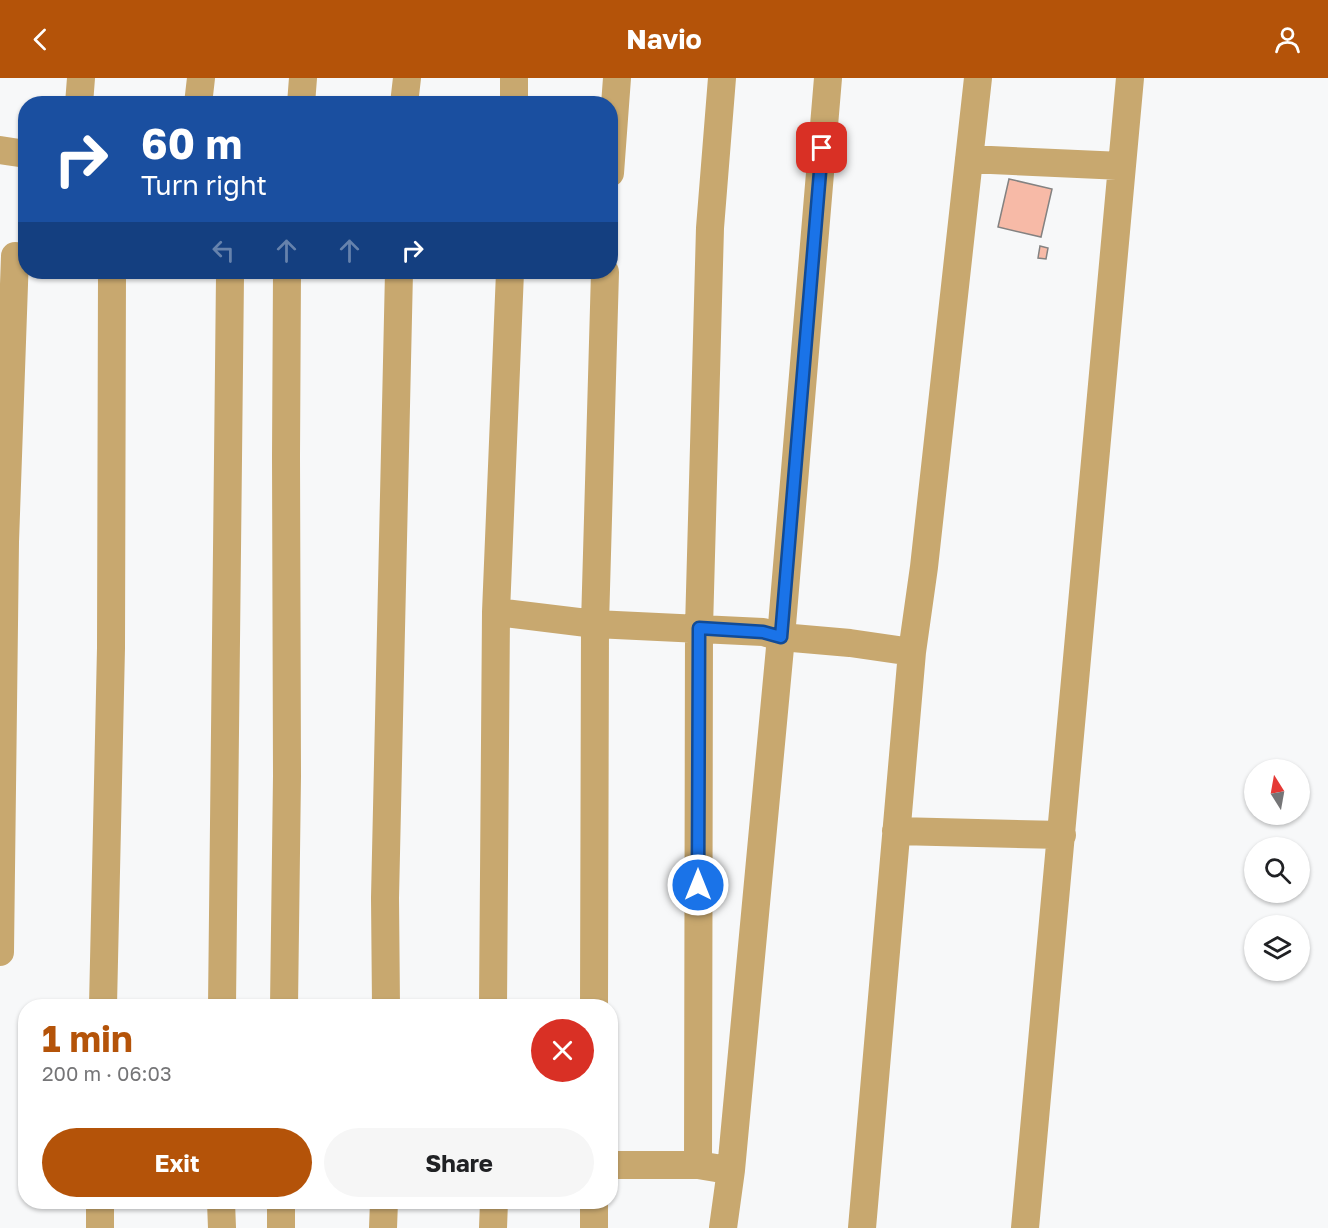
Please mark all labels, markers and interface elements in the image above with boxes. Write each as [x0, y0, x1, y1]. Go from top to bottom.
icon: back [24, 23, 57, 56]
text: Navio [626, 23, 702, 55]
icon: person [1271, 23, 1304, 56]
text: 60 m [141, 118, 242, 168]
icon: right [42, 120, 120, 198]
pin [796, 122, 847, 173]
icon: arrive [805, 131, 838, 164]
text: Turn right [141, 169, 267, 201]
icon: left [207, 234, 240, 267]
icon: ahead [270, 234, 303, 267]
icon: ahead [333, 234, 366, 267]
icon: right [396, 234, 429, 267]
north arrow [1244, 759, 1310, 825]
map controls [1244, 759, 1310, 981]
button: search [1244, 837, 1310, 903]
position arrow [666, 853, 730, 917]
button: layers [1244, 915, 1310, 981]
text: 1 min [42, 1017, 133, 1060]
button: close [531, 1019, 594, 1082]
text: 200 m · 06:03 [42, 1061, 172, 1085]
button: Exit [42, 1128, 312, 1197]
button: Share [324, 1128, 594, 1197]

